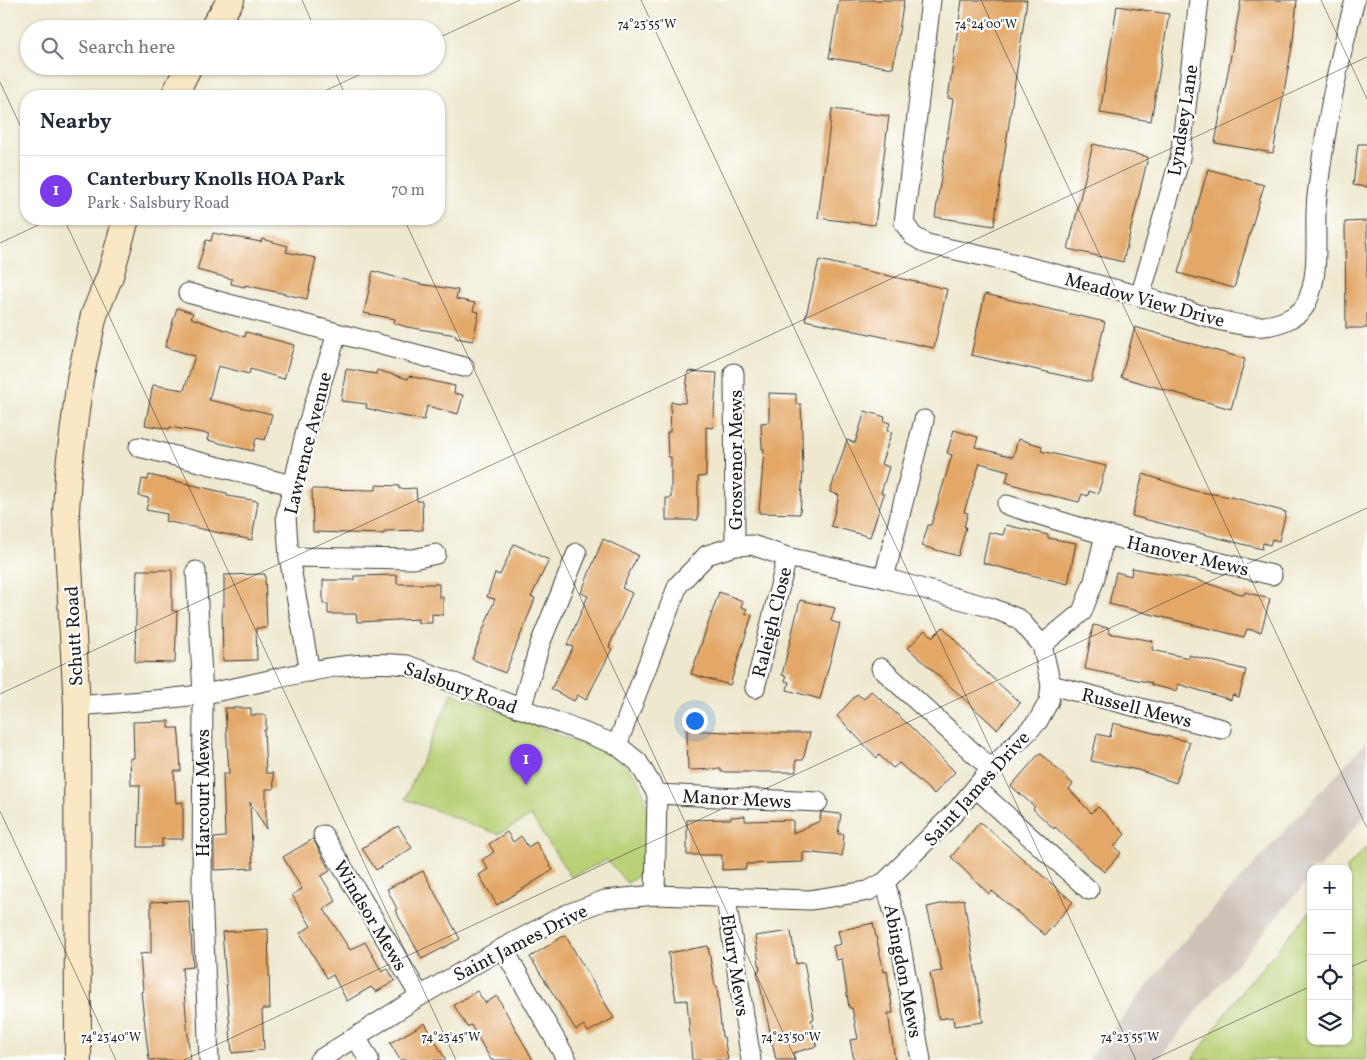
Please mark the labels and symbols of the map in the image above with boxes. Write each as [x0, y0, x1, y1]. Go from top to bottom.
text: 74°23'55"W [618, 17, 676, 33]
text: 74°24'00"W [955, 17, 1017, 33]
street label: Lyndsey Lane [1162, 63, 1206, 178]
street label: Meadow View Drive [1062, 267, 1227, 335]
street label: Lawrence Avenue [279, 370, 339, 517]
street label: Grosvenor Mews [724, 390, 750, 530]
street label: Hanover Mews [1124, 530, 1251, 584]
street label: Raleigh Close [747, 564, 799, 680]
street label: Schutt Road [59, 585, 91, 687]
street label: Salsbury Road [400, 656, 521, 721]
street label: Russell Mews [1078, 683, 1195, 735]
your location [682, 708, 708, 734]
street label: Saint James Drive [919, 726, 1036, 853]
street label: Harcourt Mews [191, 729, 217, 857]
pin: 1 [510, 744, 542, 785]
street label: Manor Mews [682, 784, 792, 816]
street label: Windsor Mews [326, 856, 413, 976]
street label: Saint James Drive [449, 899, 592, 989]
street label: Abingdon Mews [876, 902, 928, 1040]
street label: Ebury Mews [713, 912, 755, 1018]
text: 74°23'40"W [81, 1030, 141, 1046]
text: 74°23'45"W [422, 1030, 480, 1046]
text: 74°23'50"W [761, 1030, 821, 1046]
text: 74°23'55"W [1101, 1030, 1159, 1046]

